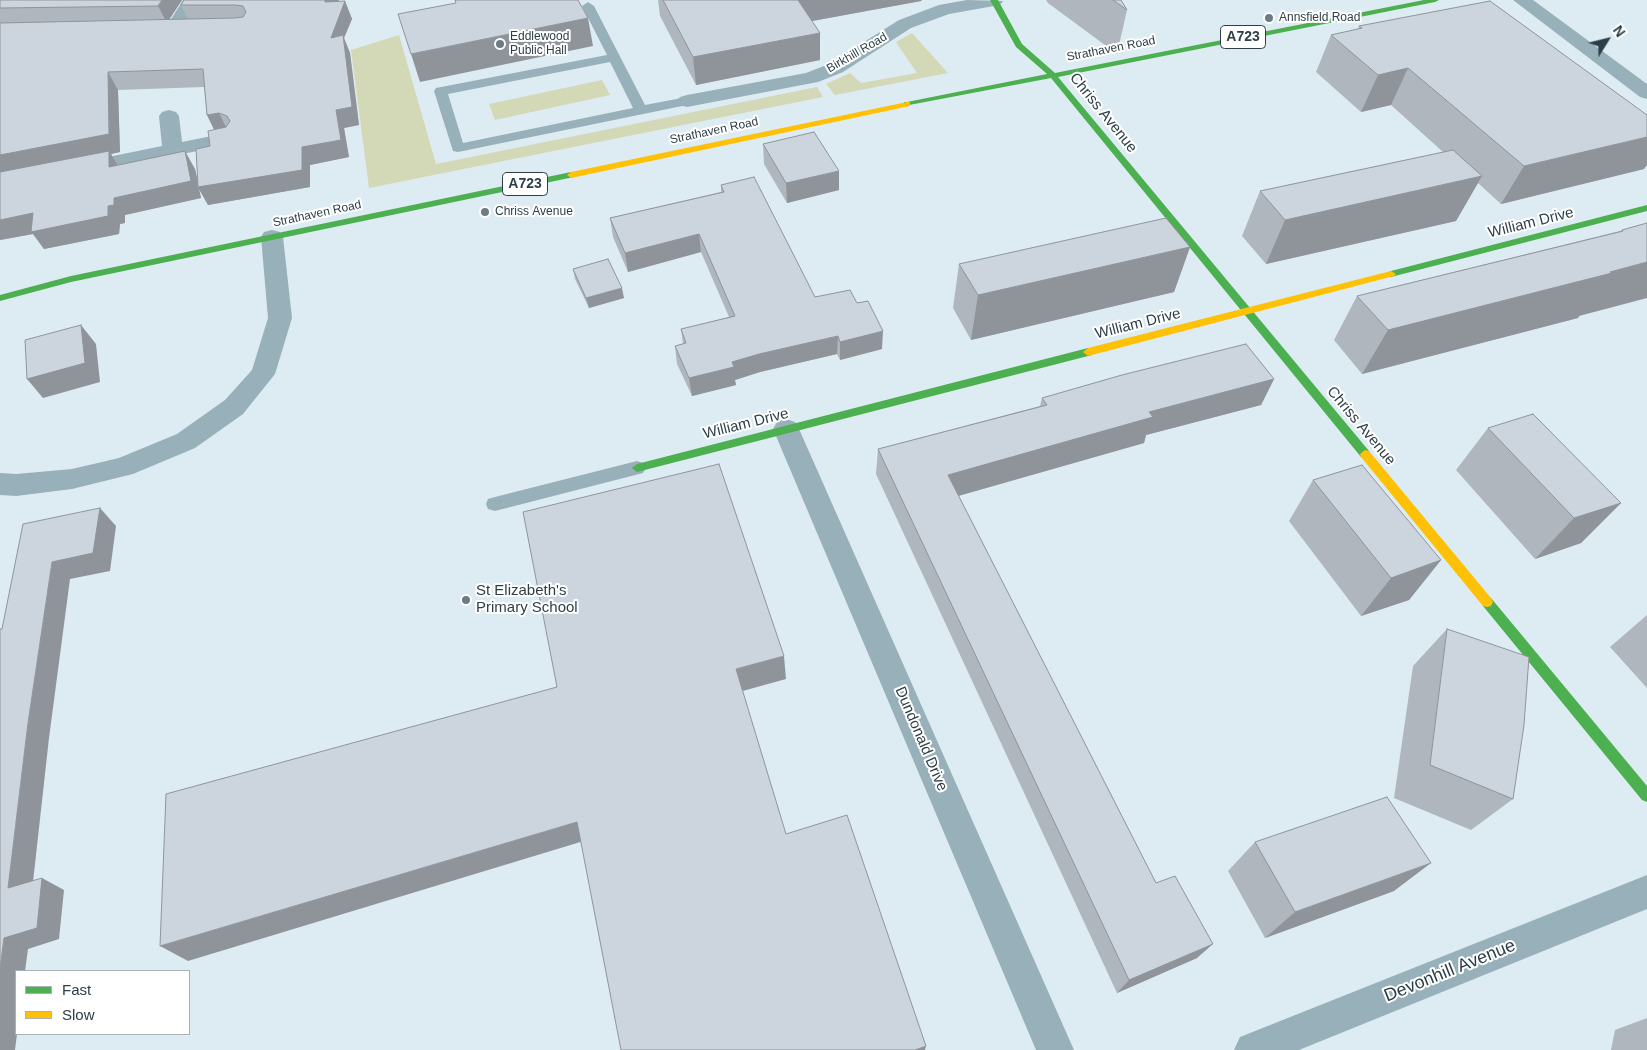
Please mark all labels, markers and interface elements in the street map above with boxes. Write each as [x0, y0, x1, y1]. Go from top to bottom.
place label: Annsfield Road [1279, 11, 1360, 25]
marker: Annsfield Road [1263, 12, 1275, 24]
north arrow [1582, 15, 1632, 65]
text: N [1610, 22, 1629, 40]
road number: A723 [1220, 26, 1266, 48]
place label: Eddlewood Public Hall [510, 30, 569, 58]
street label: Birkhill Road [824, 30, 890, 76]
street label: Strathaven Road [1065, 33, 1157, 65]
marker: Eddlewood Public Hall [494, 38, 506, 50]
street label: Chriss Avenue [1065, 70, 1141, 156]
street label: Strathaven Road [668, 115, 760, 147]
road number: A723 [502, 172, 548, 195]
street label: Strathaven Road [271, 198, 363, 230]
street label: William Drive [1486, 204, 1576, 242]
place label: Chriss Avenue [495, 205, 573, 219]
marker: Chriss Avenue [479, 206, 491, 218]
street label: William Drive [1093, 305, 1183, 343]
street label: Chriss Avenue [1323, 383, 1399, 469]
street label: William Drive [701, 405, 791, 443]
place label: St Elizabeth's Primary School [476, 582, 578, 617]
marker: St Elizabeth's Primary School [460, 594, 472, 606]
street label: Dundonald Drive [891, 684, 951, 794]
street label: Devonhill Avenue [1381, 935, 1519, 1007]
legend [15, 970, 190, 1035]
text: Fast [62, 981, 91, 998]
text: Slow [62, 1006, 95, 1023]

